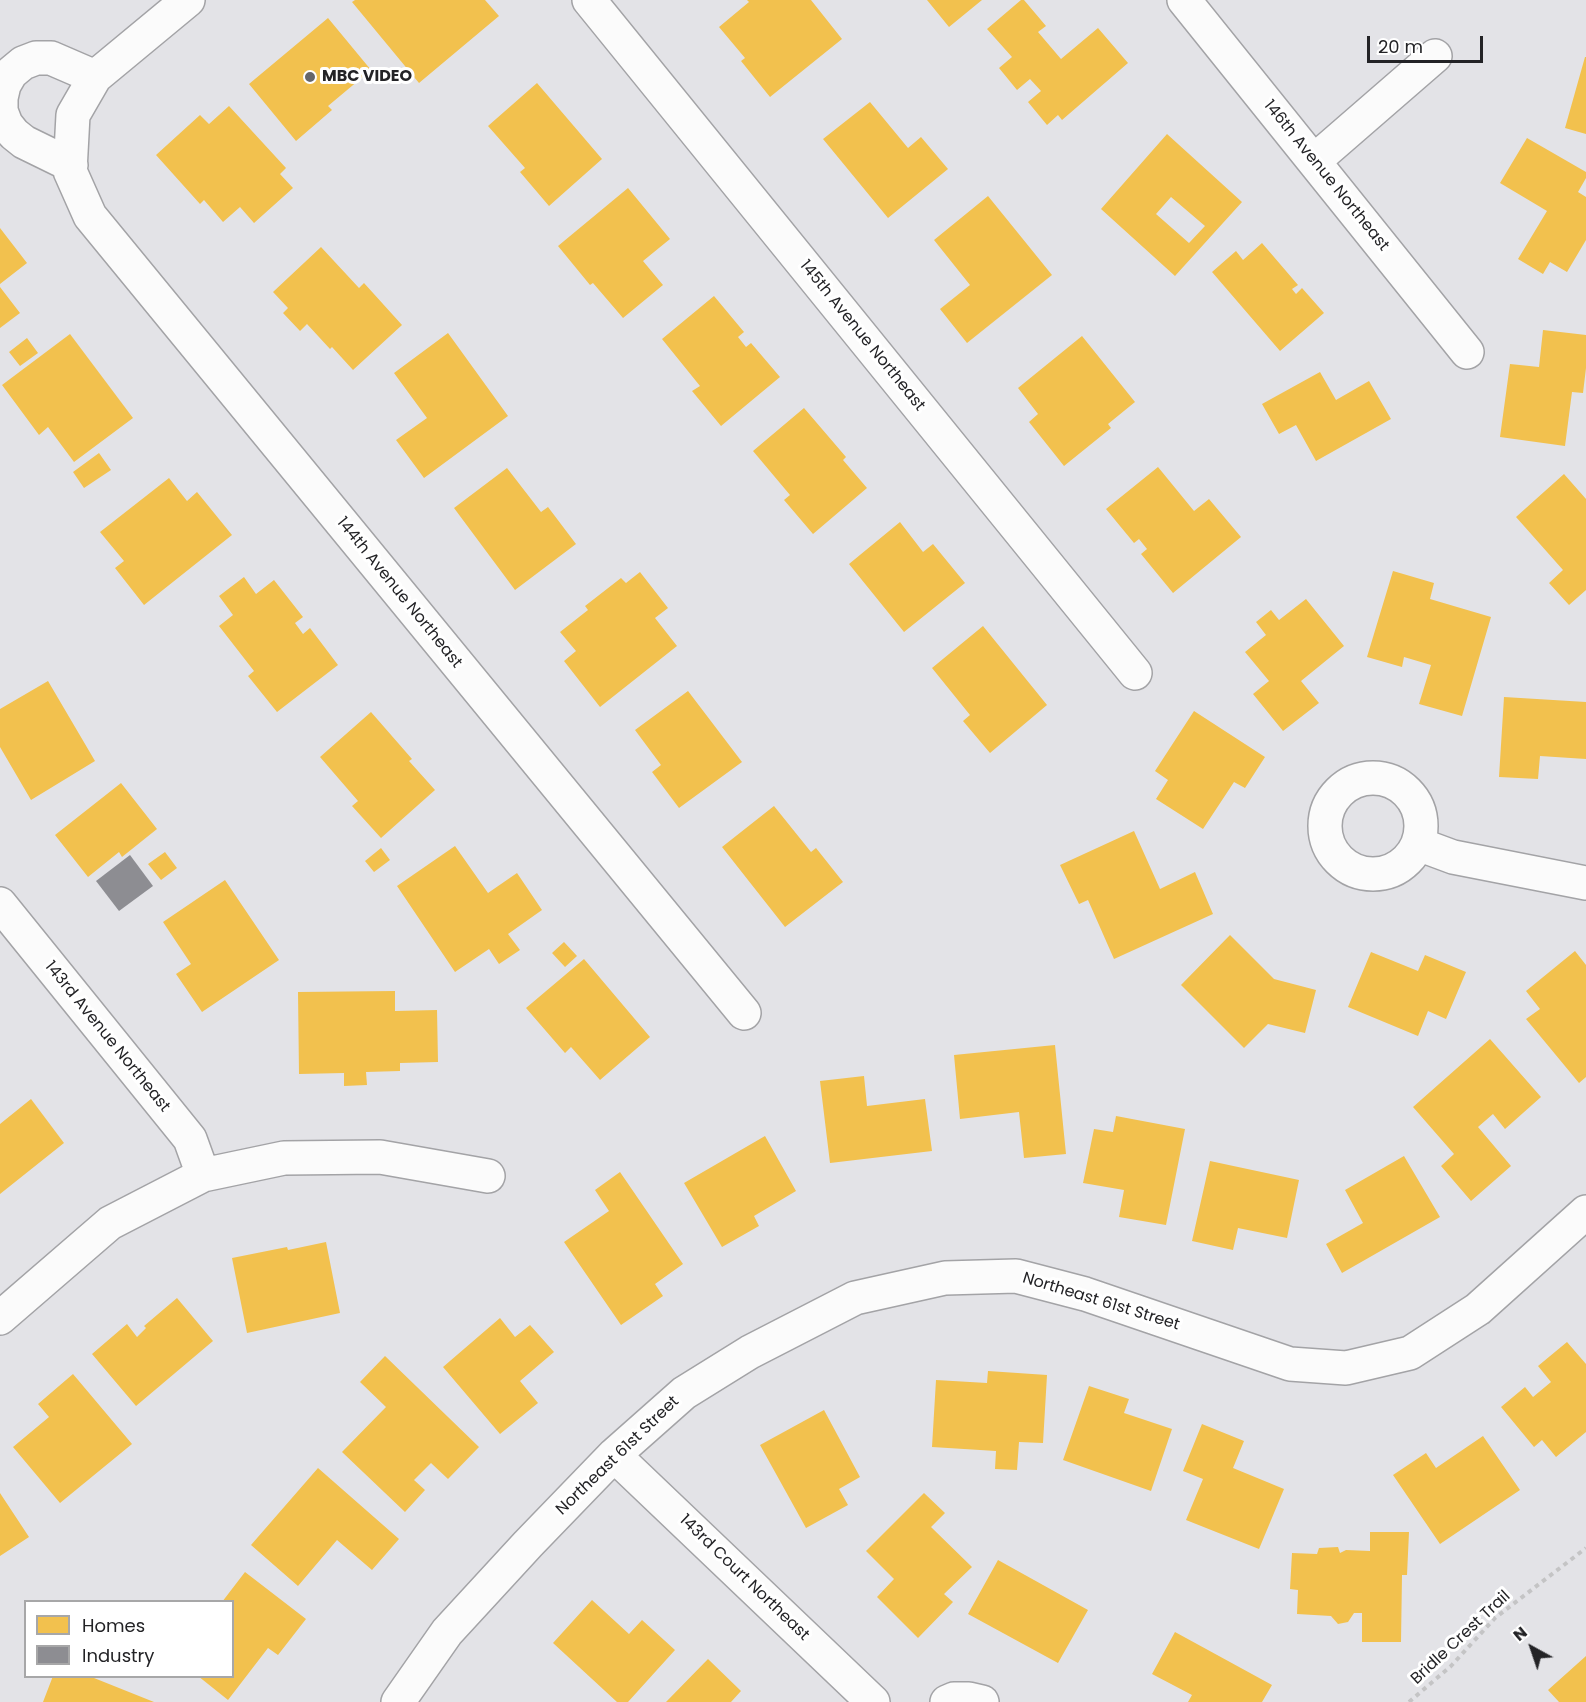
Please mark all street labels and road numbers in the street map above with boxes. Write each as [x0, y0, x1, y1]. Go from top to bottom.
street label: 146th Avenue Northeast [1259, 97, 1393, 255]
street label: 145th Avenue Northeast [795, 257, 929, 415]
street label: 144th Avenue Northeast [332, 514, 466, 672]
street label: 143rd Avenue Northeast [40, 958, 174, 1116]
street label: Northeast 61st Street [1020, 1269, 1182, 1335]
street label: Northeast 61st Street [553, 1392, 683, 1520]
street label: 143rd Court Northeast [675, 1511, 813, 1645]
street label: Bridle Crest Trail [1407, 1587, 1515, 1689]

